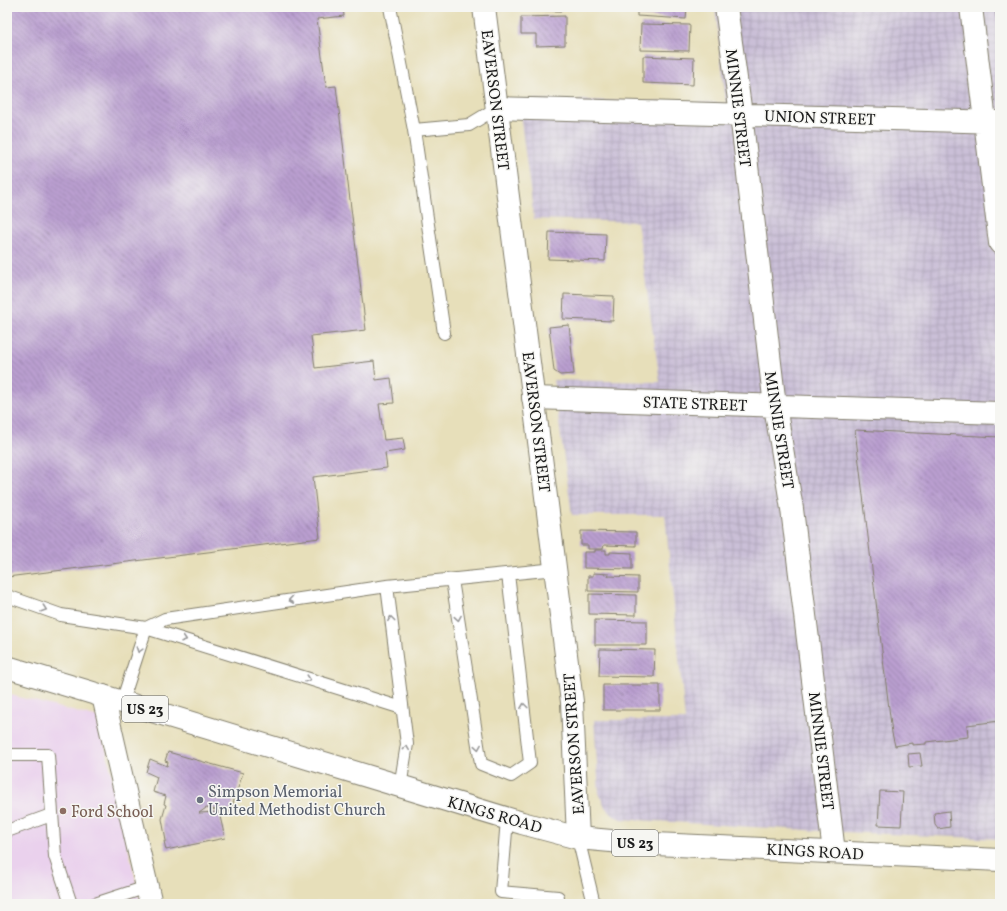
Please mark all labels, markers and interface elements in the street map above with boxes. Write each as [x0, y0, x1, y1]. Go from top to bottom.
street label: EAVERSON STREET [474, 29, 514, 172]
street label: MINNIE STREET [719, 48, 755, 169]
street label: UNION STREET [764, 106, 876, 132]
street label: EAVERSON STREET [515, 351, 555, 494]
street label: MINNIE STREET [758, 370, 798, 491]
street label: STATE STREET [642, 392, 748, 418]
one-way arrow [288, 595, 294, 604]
one-way arrow [40, 604, 47, 613]
one-way arrow [453, 615, 462, 621]
one-way arrow [387, 616, 396, 622]
one-way arrow [180, 635, 187, 643]
one-way arrow [135, 647, 144, 654]
street label: EAVERSON STREET [559, 672, 591, 815]
one-way arrow [304, 674, 311, 682]
street label: MINNIE STREET [802, 691, 838, 812]
road number: US 23 [122, 696, 168, 722]
one-way arrow [519, 703, 528, 710]
one-way arrow [473, 744, 482, 750]
one-way arrow [401, 745, 410, 751]
place label: Simpson Memorial United Methodist Church [208, 782, 386, 822]
street label: KINGS ROAD [445, 792, 545, 840]
marker: Simpson Memorial United Methodist Church [195, 795, 205, 805]
place label: Ford School [71, 802, 154, 824]
marker: Ford School [58, 806, 68, 816]
road number: US 23 [612, 830, 658, 856]
street label: KINGS ROAD [766, 839, 864, 867]

